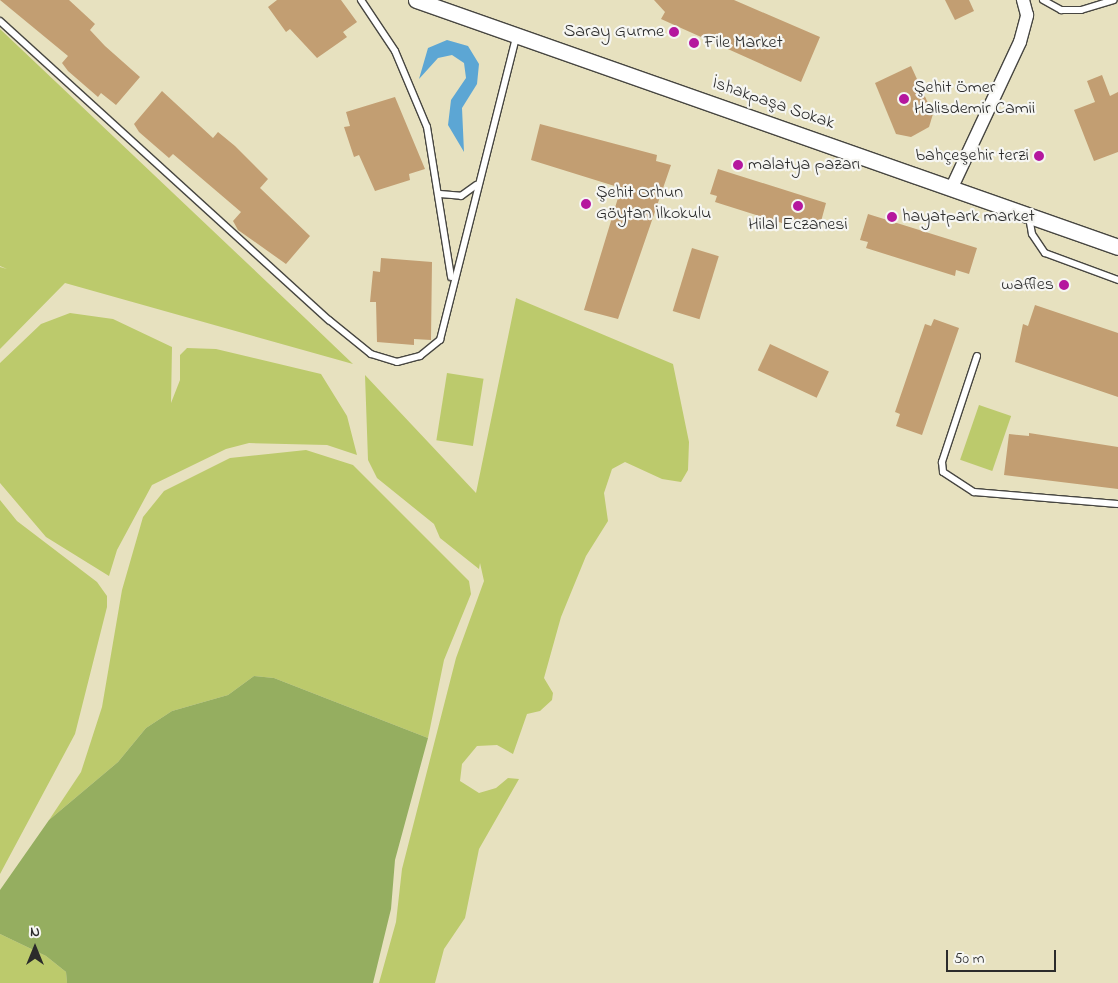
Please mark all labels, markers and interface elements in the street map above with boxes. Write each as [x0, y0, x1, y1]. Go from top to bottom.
place label: Saray Gurme [564, 21, 664, 43]
marker: Saray Gurme [668, 26, 680, 38]
place label: File Market [704, 32, 783, 54]
marker: File Market [688, 37, 700, 49]
street label: İshakpaşa Sokak [709, 73, 837, 135]
place label: Şehit Ömer Halisdemir Camii [914, 78, 1035, 120]
marker: Şehit Ömer Halisdemir Camii [898, 93, 910, 105]
place label: bahçeşehir terzi [916, 145, 1029, 167]
marker: bahçeşehir terzi [1033, 150, 1045, 162]
place label: malatya pazarı [748, 154, 860, 176]
marker: malatya pazarı [732, 159, 744, 171]
place label: Şehit Orhun Göytan İlkokulu [596, 183, 711, 225]
marker: Şehit Orhun Göytan İlkokulu [580, 198, 592, 210]
marker: Hilal Eczanesi [792, 200, 804, 212]
place label: hayatpark market [902, 206, 1035, 228]
marker: hayatpark market [886, 211, 898, 223]
place label: Hilal Eczanesi [748, 214, 848, 236]
place label: waffles [1002, 274, 1054, 296]
marker: waffles [1058, 279, 1070, 291]
text: N [30, 922, 40, 943]
north arrow [10, 923, 60, 973]
scale bar [948, 940, 1058, 972]
text: 50 m [954, 948, 984, 970]

